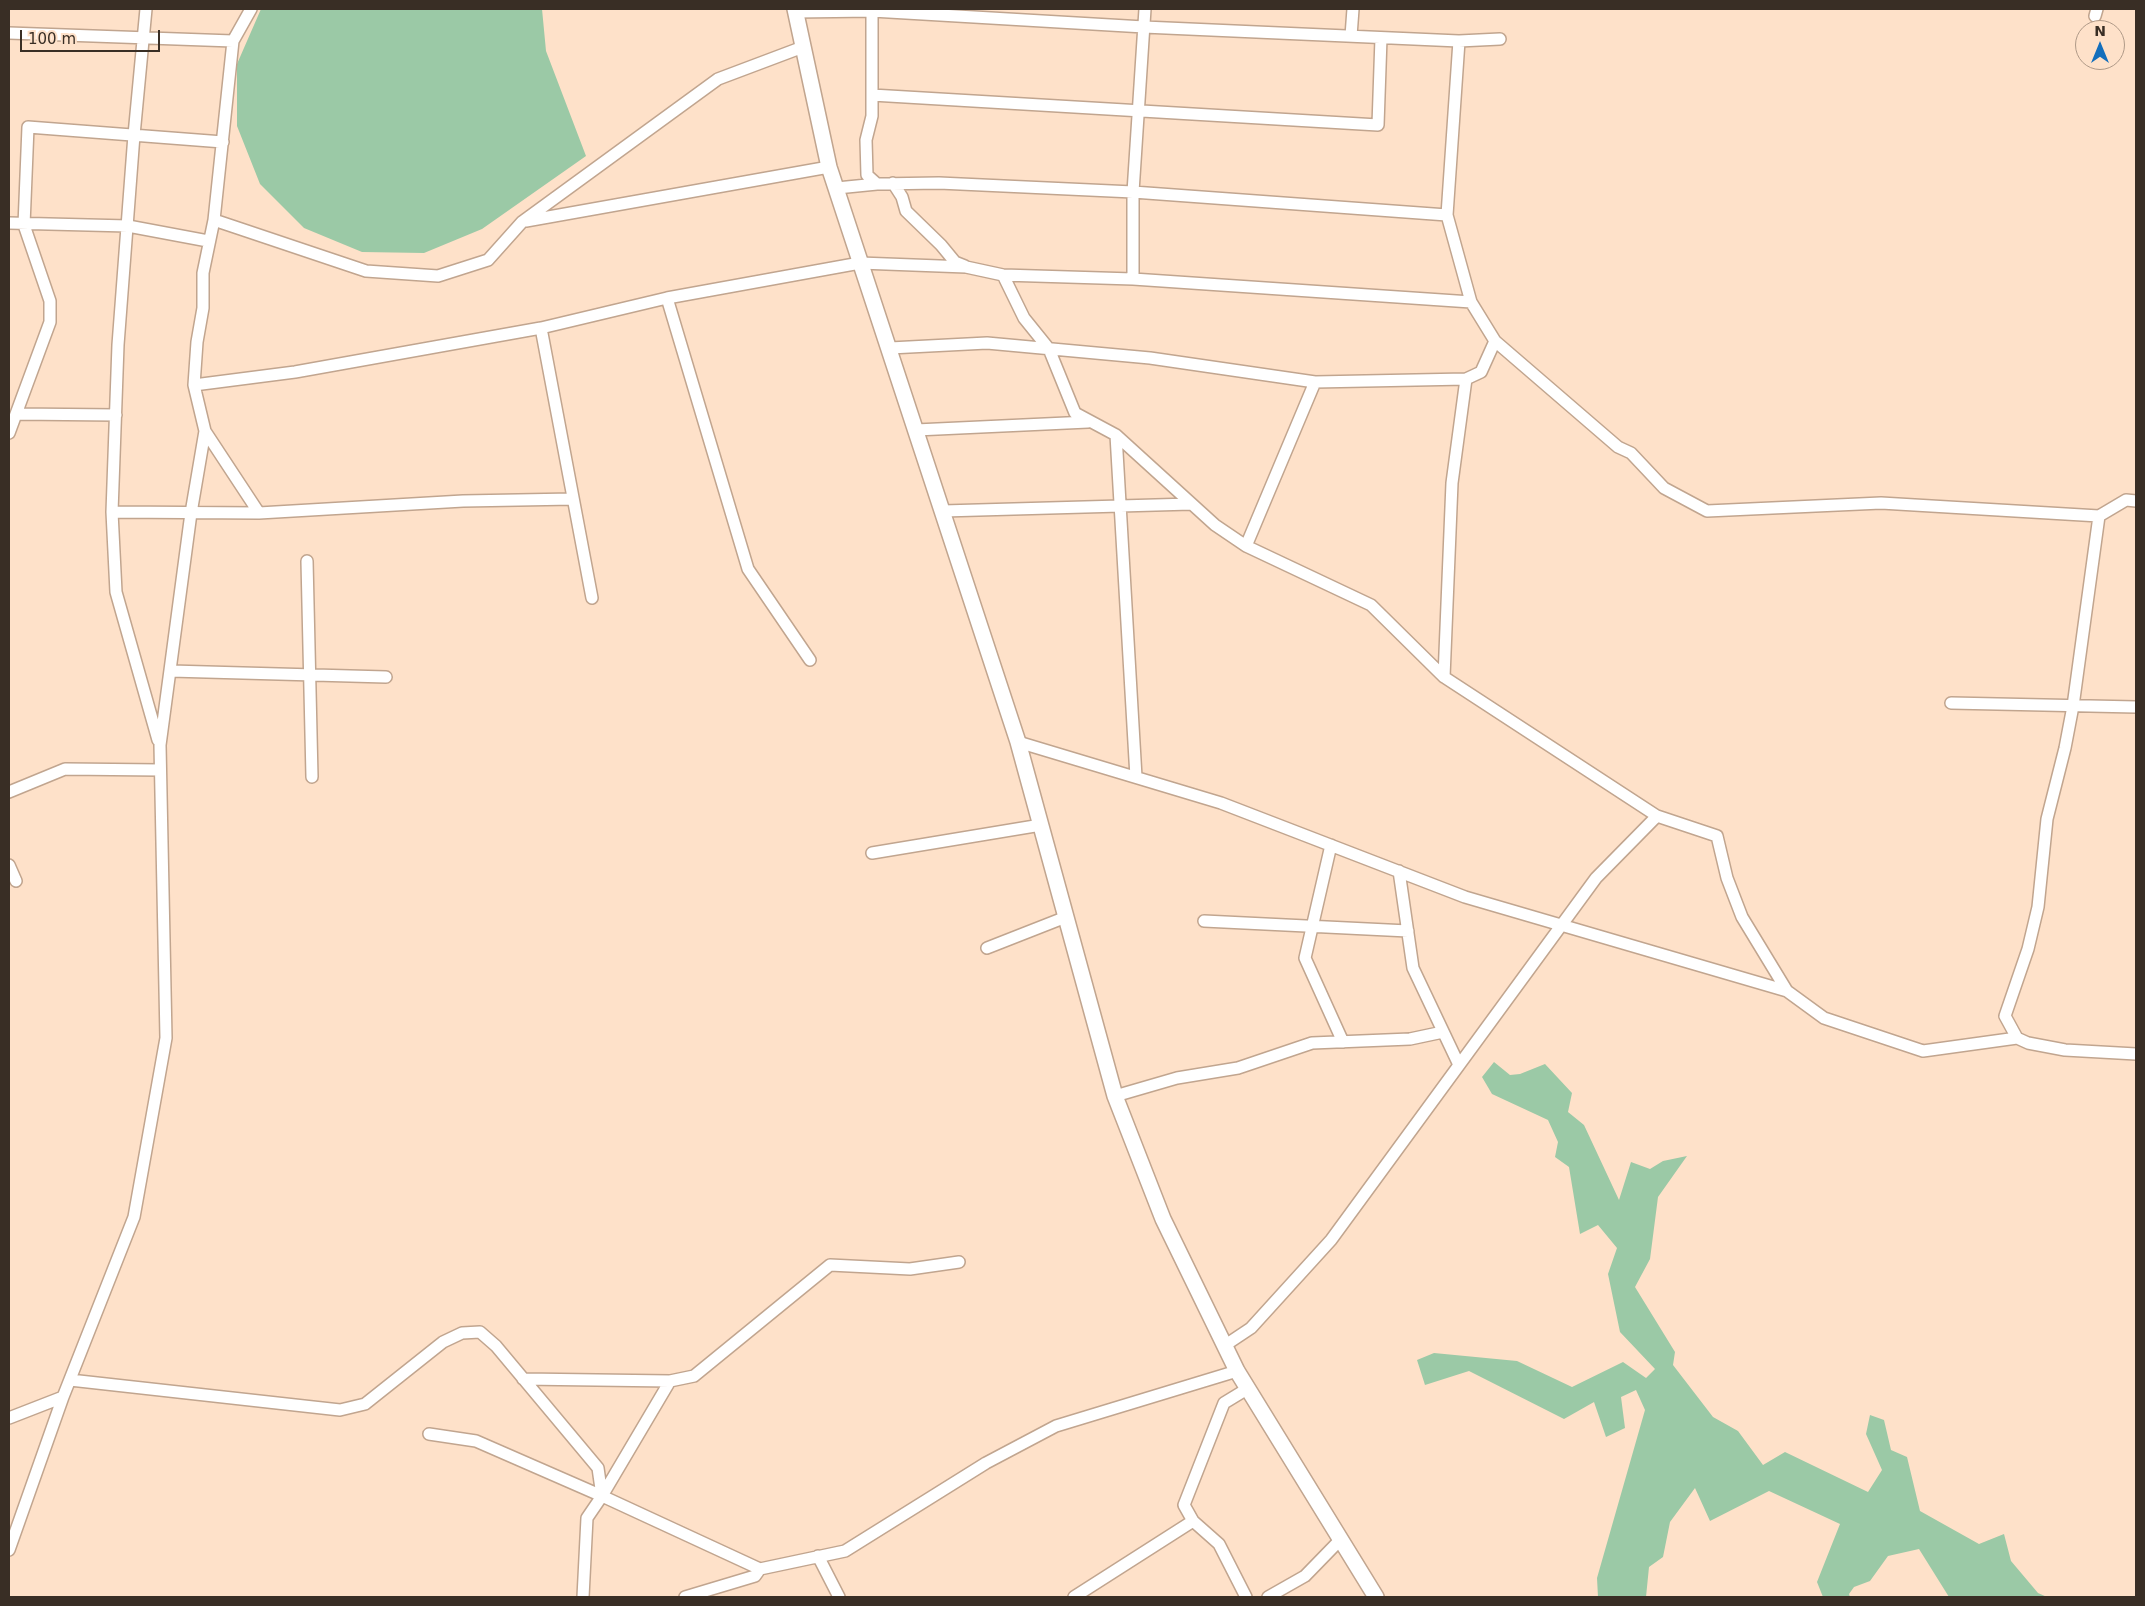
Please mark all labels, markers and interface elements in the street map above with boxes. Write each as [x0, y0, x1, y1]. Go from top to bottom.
scale bar [22, 20, 162, 52]
north arrow [2075, 20, 2125, 70]
text: N [2094, 23, 2106, 39]
text: 100 m [28, 30, 76, 48]

